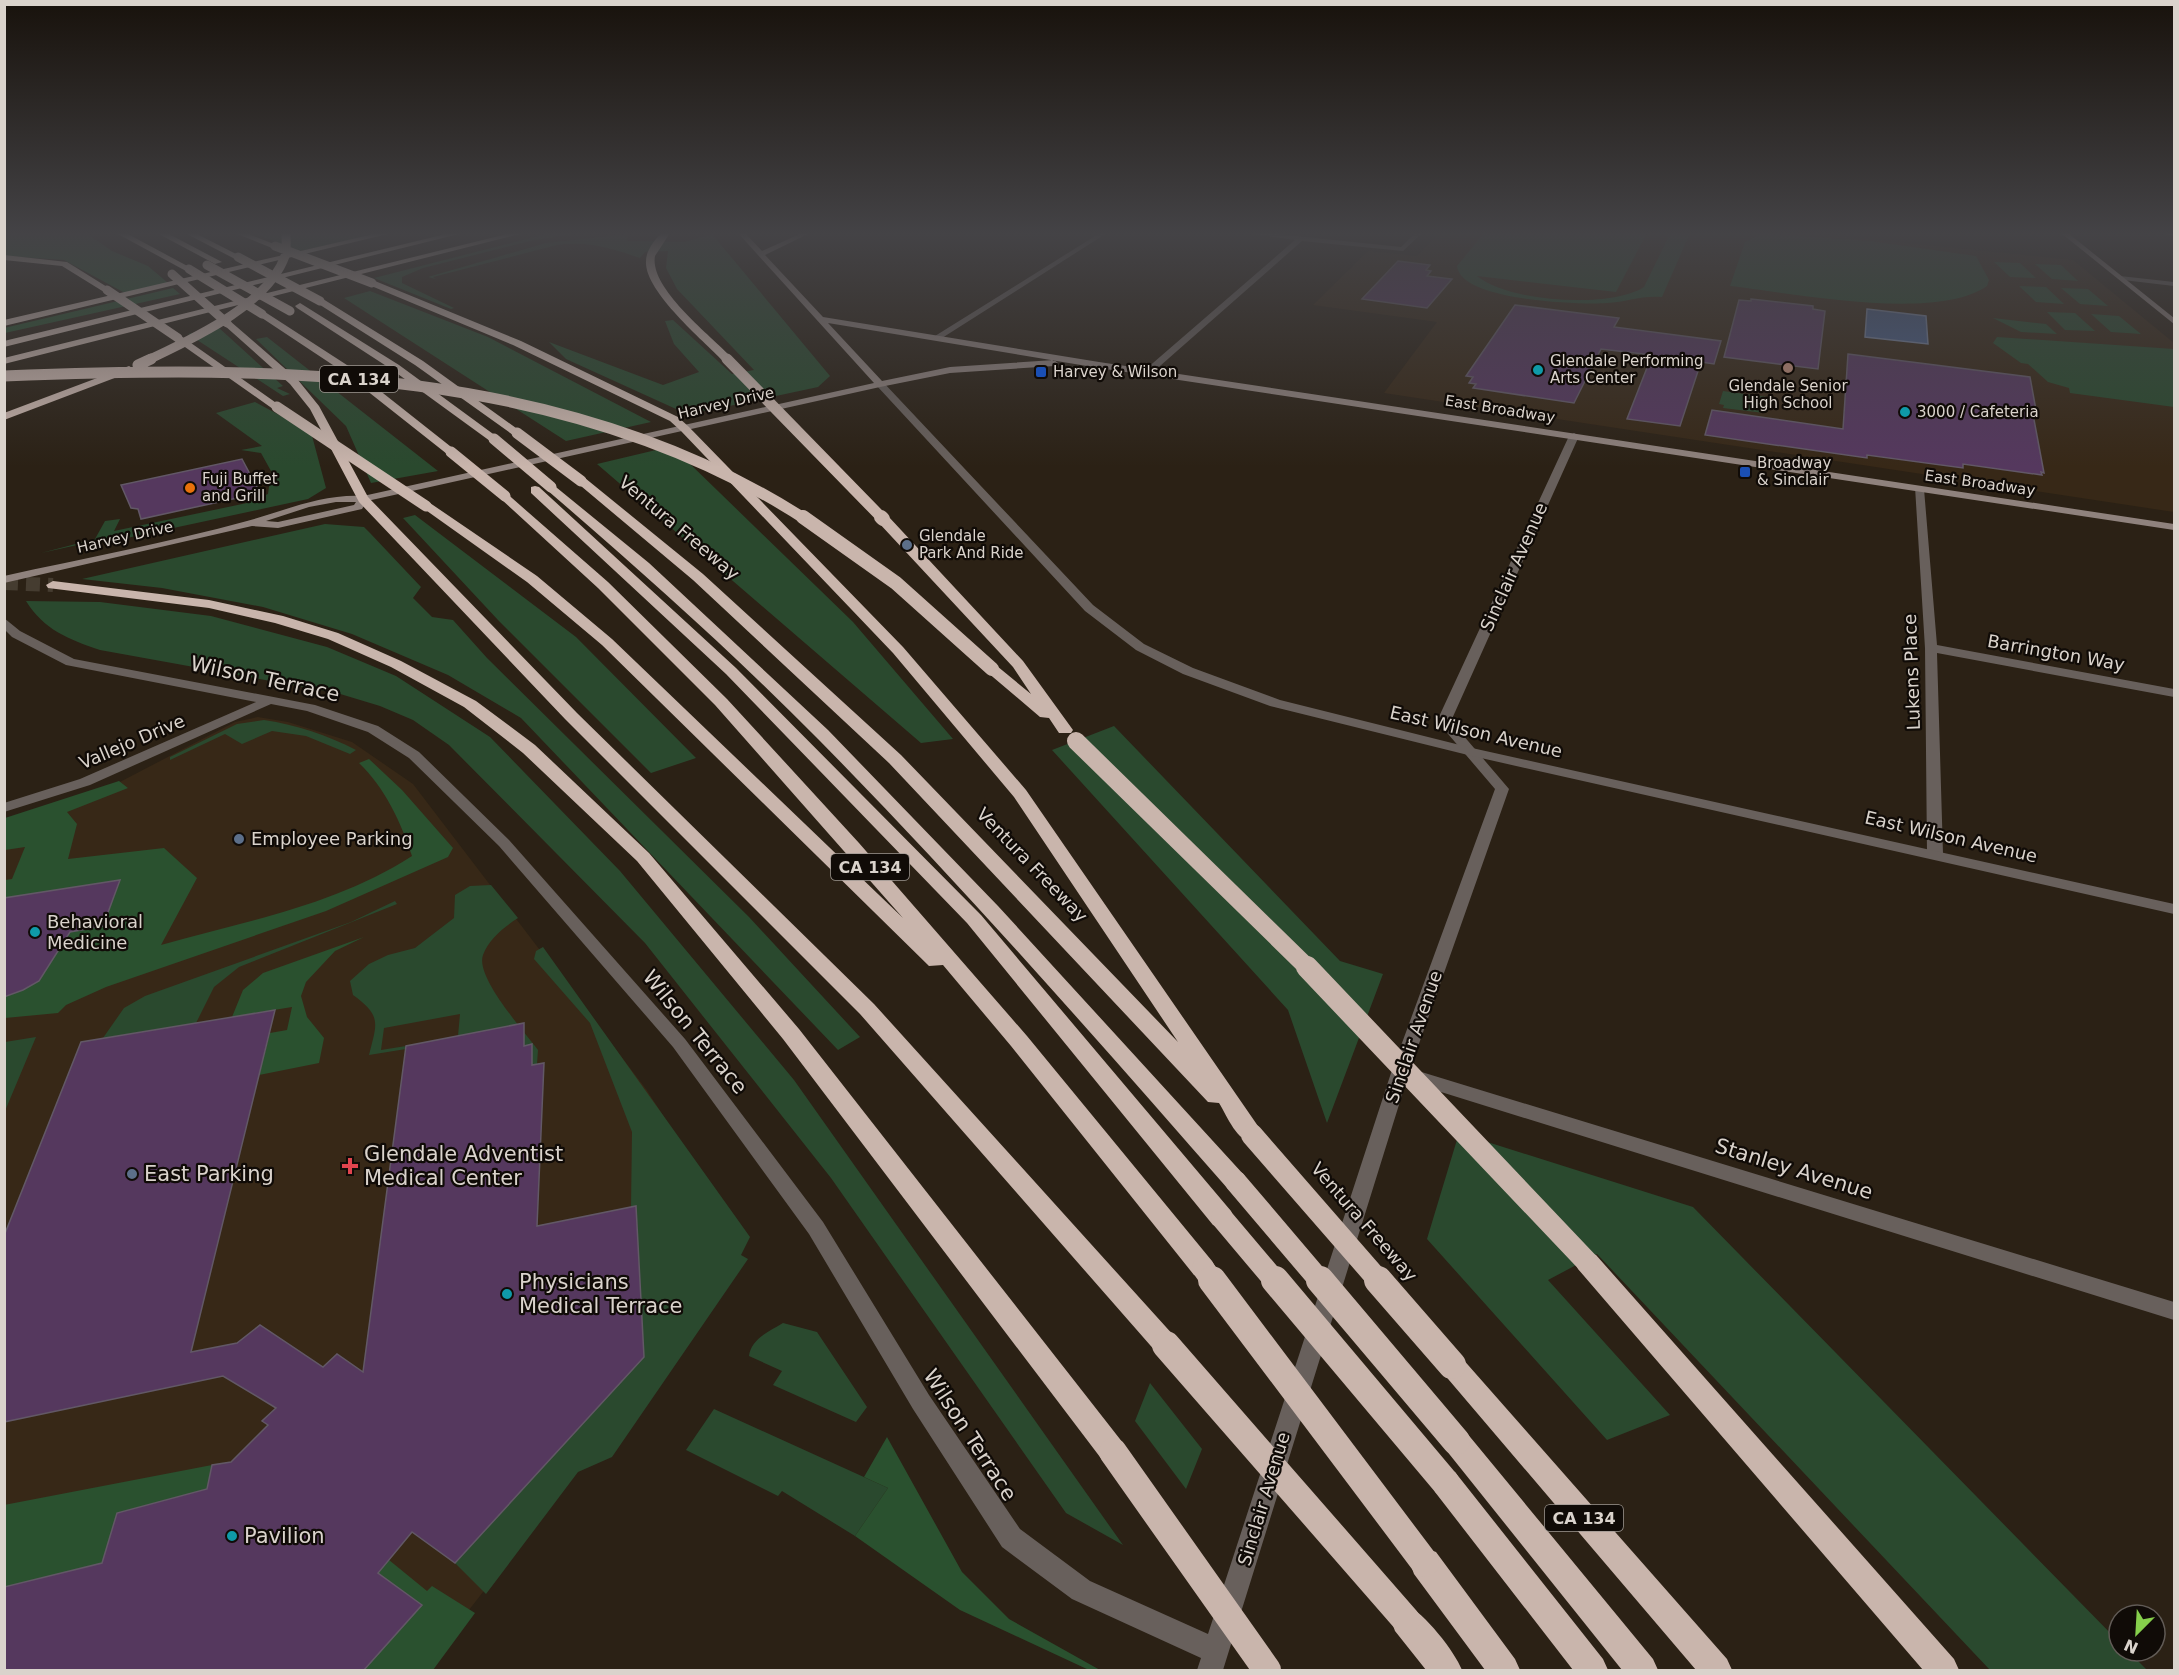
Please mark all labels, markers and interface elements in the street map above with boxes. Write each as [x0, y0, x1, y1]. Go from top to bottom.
place label: Glendale Performing Arts Center [1550, 352, 1703, 387]
marker: Glendale Senior High School [1781, 361, 1795, 375]
place label: Harvey & Wilson [1053, 363, 1177, 381]
marker: Glendale Performing Arts Center [1531, 363, 1545, 377]
marker: Harvey & Wilson [1034, 365, 1048, 379]
road number: CA 134 [320, 366, 398, 392]
place label: Glendale Senior High School [1728, 377, 1848, 412]
street label: Harvey Drive [676, 383, 776, 423]
street label: East Broadway [1444, 391, 1557, 427]
place label: 3000 / Cafeteria [1917, 403, 2039, 421]
marker: 3000 / Cafeteria [1898, 405, 1912, 419]
place label: Broadway & Sinclair [1757, 454, 1831, 489]
marker: Broadway & Sinclair [1738, 465, 1752, 479]
street label: East Broadway [1924, 466, 2037, 500]
place label: Fuji Buffet and Grill [202, 470, 278, 505]
street label: Ventura Freeway [615, 471, 744, 584]
marker: Fuji Buffet and Grill [183, 481, 197, 495]
street label: Sinclair Avenue [1476, 499, 1551, 634]
street label: Harvey Drive [75, 517, 175, 557]
place label: Glendale Park And Ride [919, 527, 1024, 562]
marker: Glendale Park And Ride [900, 538, 914, 552]
street label: Lukens Place [1899, 614, 1924, 731]
street label: Barrington Way [1986, 630, 2127, 675]
street label: Wilson Terrace [188, 651, 342, 707]
street label: East Wilson Avenue [1388, 701, 1564, 762]
street label: Vallejo Drive [76, 710, 188, 773]
street label: Ventura Freeway [972, 803, 1092, 926]
street label: East Wilson Avenue [1863, 806, 2039, 867]
place label: Employee Parking [251, 828, 413, 849]
marker: Employee Parking [232, 832, 246, 846]
road number: CA 134 [831, 854, 909, 880]
place label: Behavioral Medicine [47, 911, 143, 953]
marker: Behavioral Medicine [28, 925, 42, 939]
street label: Wilson Terrace [638, 965, 752, 1099]
street label: Sinclair Avenue [1381, 968, 1446, 1106]
street label: Stanley Avenue [1712, 1134, 1876, 1204]
place label: Glendale Adventist Medical Center [364, 1142, 563, 1190]
marker: Glendale Adventist Medical Center [341, 1157, 359, 1175]
street label: Ventura Freeway [1307, 1158, 1422, 1286]
place label: East Parking [144, 1162, 274, 1186]
marker: East Parking [125, 1167, 139, 1181]
place label: Physicians Medical Terrace [519, 1270, 683, 1318]
marker: Physicians Medical Terrace [500, 1287, 514, 1301]
street label: Wilson Terrace [918, 1365, 1022, 1505]
street label: Sinclair Avenue [1233, 1429, 1294, 1568]
road number: CA 134 [1545, 1505, 1623, 1531]
place label: Pavilion [244, 1524, 325, 1548]
marker: Pavilion [225, 1529, 239, 1543]
north arrow [2107, 1603, 2167, 1663]
text: N [2121, 1635, 2141, 1658]

